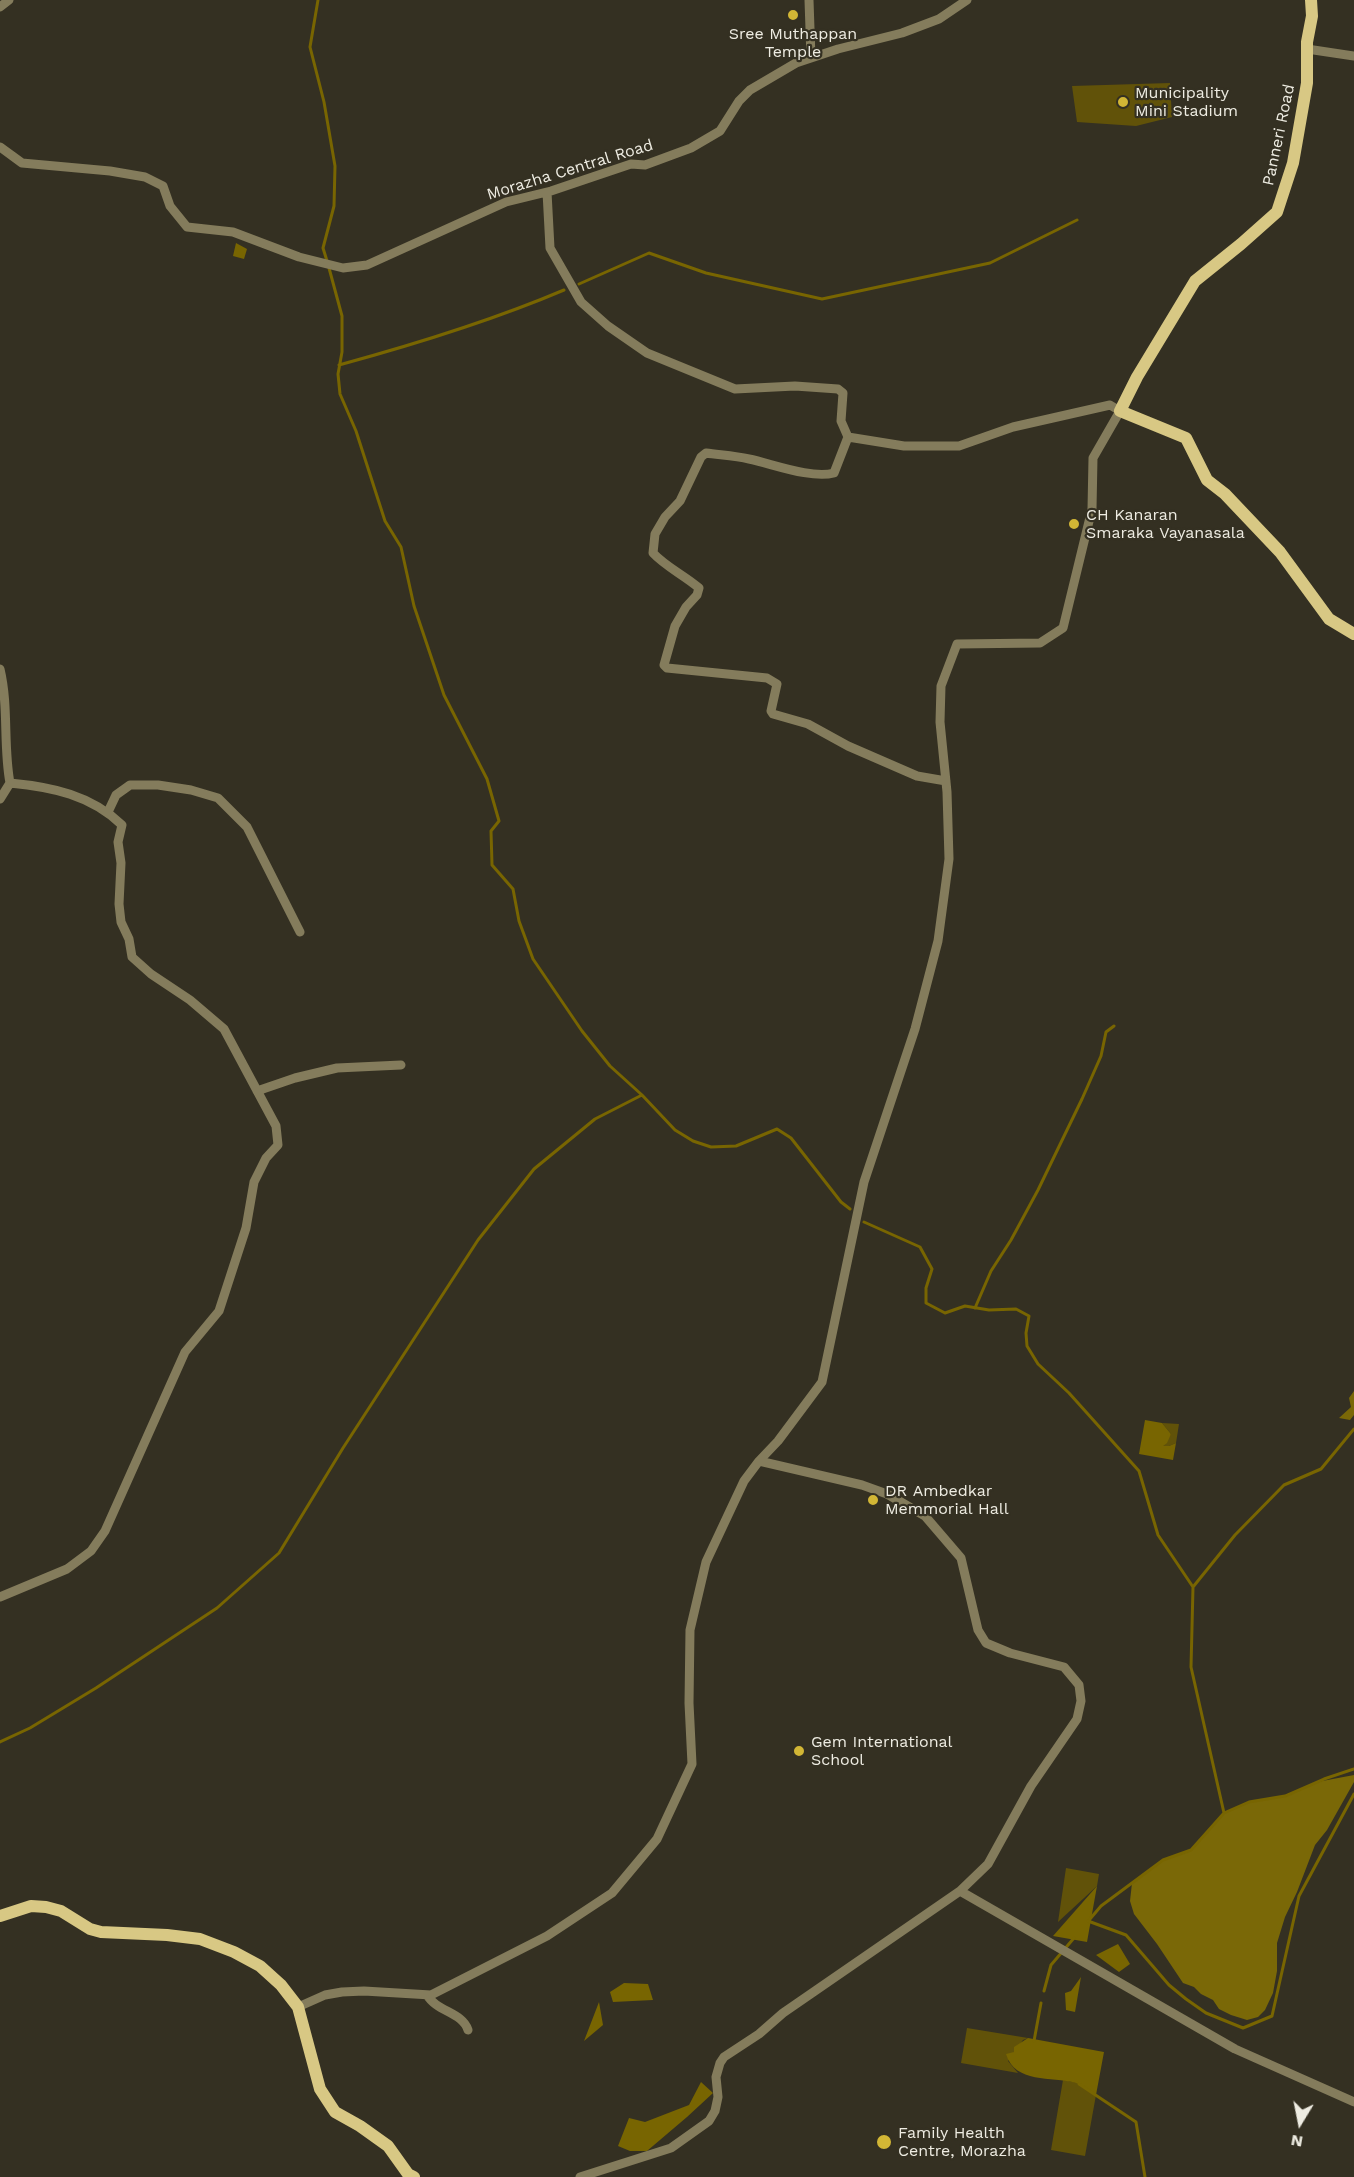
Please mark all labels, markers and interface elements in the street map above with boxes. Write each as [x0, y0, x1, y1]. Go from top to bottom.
marker: Sree Muthappan Temple [786, 8, 800, 22]
place label: Sree Muthappan Temple [729, 24, 857, 62]
place label: Municipality Mini Stadium [1135, 83, 1238, 121]
street label: Panneri Road [1259, 83, 1299, 187]
marker: Municipality Mini Stadium [1116, 95, 1130, 109]
street label: Morazha Central Road [485, 136, 655, 204]
place label: CH Kanaran Smaraka Vayanasala [1086, 505, 1245, 543]
marker: CH Kanaran Smaraka Vayanasala [1067, 517, 1081, 531]
place label: DR Ambedkar Memmorial Hall [885, 1481, 1009, 1519]
marker: DR Ambedkar Memmorial Hall [866, 1493, 880, 1507]
place label: Gem International School [811, 1732, 952, 1770]
marker: Gem International School [792, 1744, 806, 1758]
north arrow [1270, 2093, 1330, 2153]
place label: Family Health Centre, Morazha [898, 2123, 1026, 2161]
text: N [1289, 2131, 1304, 2152]
marker: Family Health Centre, Morazha [875, 2133, 893, 2151]

